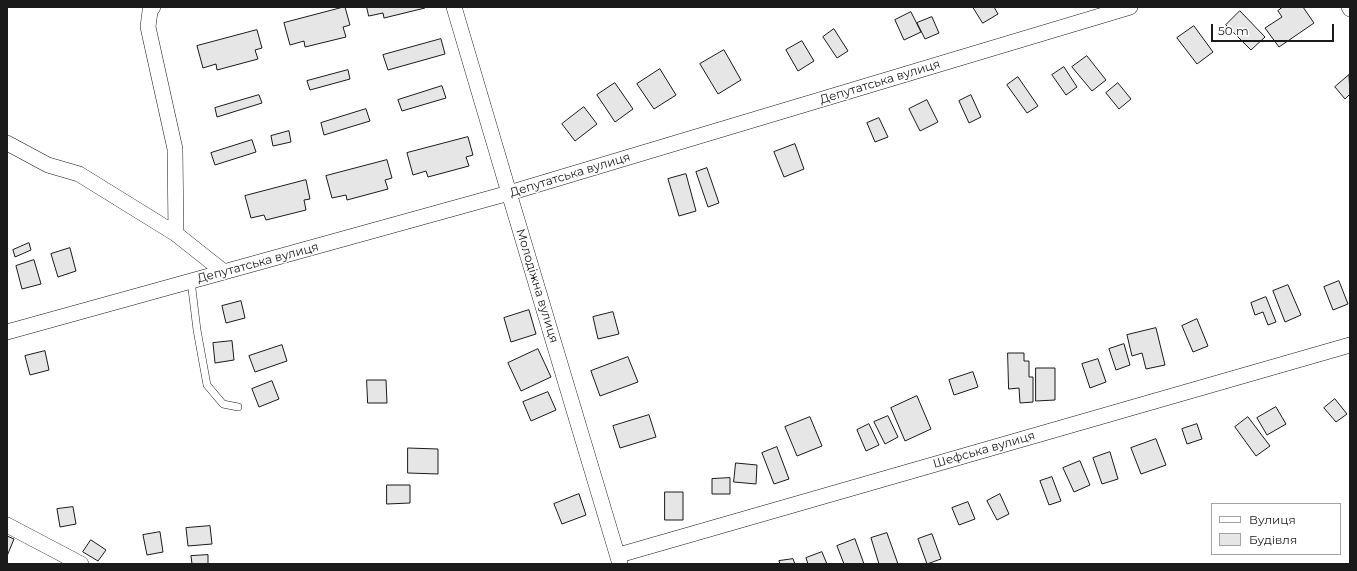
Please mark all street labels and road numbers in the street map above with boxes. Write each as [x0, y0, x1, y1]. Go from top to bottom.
street label: Депутатська вулиця [818, 57, 942, 107]
street label: Депутатська вулиця [508, 150, 632, 200]
street label: Молодіжна вулиця [513, 227, 561, 345]
street label: Депутатська вулиця [196, 240, 320, 286]
street label: Шефська вулиця [931, 429, 1037, 471]

